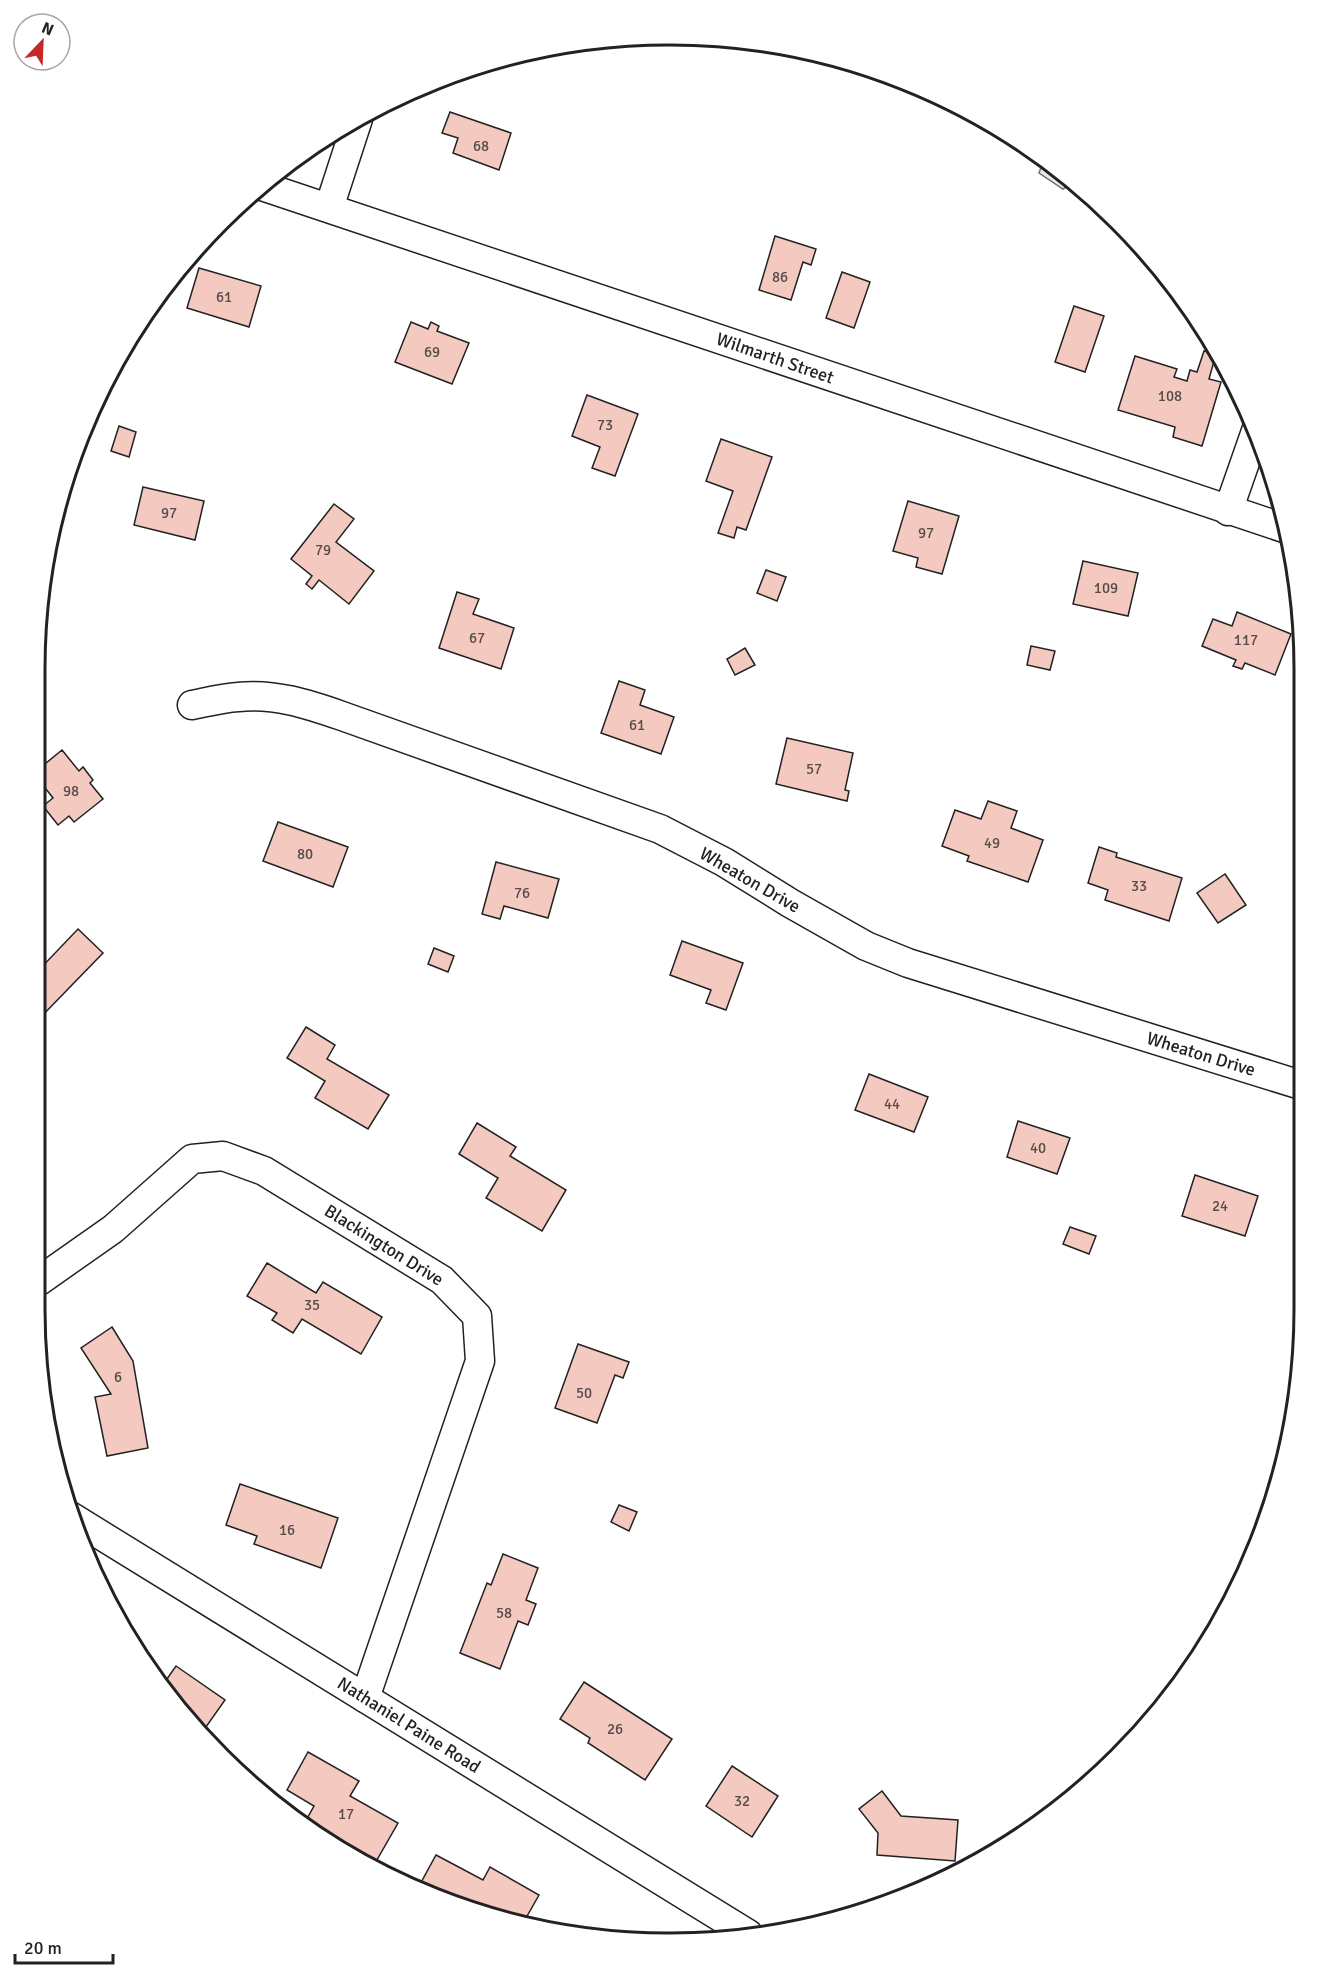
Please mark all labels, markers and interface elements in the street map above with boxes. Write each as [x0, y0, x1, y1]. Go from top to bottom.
north arrow [12, 12, 72, 72]
text: N [38, 18, 57, 40]
house number: 68 [473, 137, 489, 155]
house number: 86 [772, 268, 788, 286]
house number: 61 [216, 288, 232, 306]
street label: Wilmarth Street [713, 328, 837, 388]
house number: 69 [424, 343, 440, 361]
house number: 108 [1158, 387, 1182, 405]
house number: 73 [597, 416, 613, 434]
house number: 97 [161, 504, 177, 522]
house number: 97 [918, 524, 934, 542]
house number: 79 [315, 541, 331, 559]
house number: 109 [1094, 579, 1118, 597]
house number: 67 [469, 629, 485, 647]
house number: 117 [1234, 631, 1258, 649]
house number: 61 [629, 716, 645, 734]
house number: 57 [806, 760, 822, 778]
house number: 98 [63, 782, 79, 800]
house number: 49 [984, 834, 1000, 852]
street label: Wheaton Drive [696, 842, 804, 918]
house number: 80 [297, 845, 313, 863]
house number: 33 [1131, 877, 1147, 895]
house number: 76 [514, 884, 530, 902]
street label: Wheaton Drive [1144, 1027, 1258, 1081]
house number: 44 [884, 1095, 900, 1113]
house number: 40 [1030, 1139, 1046, 1157]
house number: 24 [1212, 1197, 1228, 1215]
street label: Blackington Drive [320, 1200, 448, 1290]
house number: 35 [304, 1296, 320, 1314]
house number: 6 [114, 1368, 122, 1386]
house number: 50 [576, 1384, 592, 1402]
house number: 16 [279, 1521, 295, 1539]
house number: 58 [496, 1604, 512, 1622]
street label: Nathaniel Paine Road [333, 1672, 485, 1778]
house number: 26 [607, 1720, 623, 1738]
house number: 32 [734, 1792, 750, 1810]
house number: 17 [338, 1805, 354, 1823]
scale bar [15, 1927, 112, 1965]
text: 20 m [24, 1937, 62, 1959]

